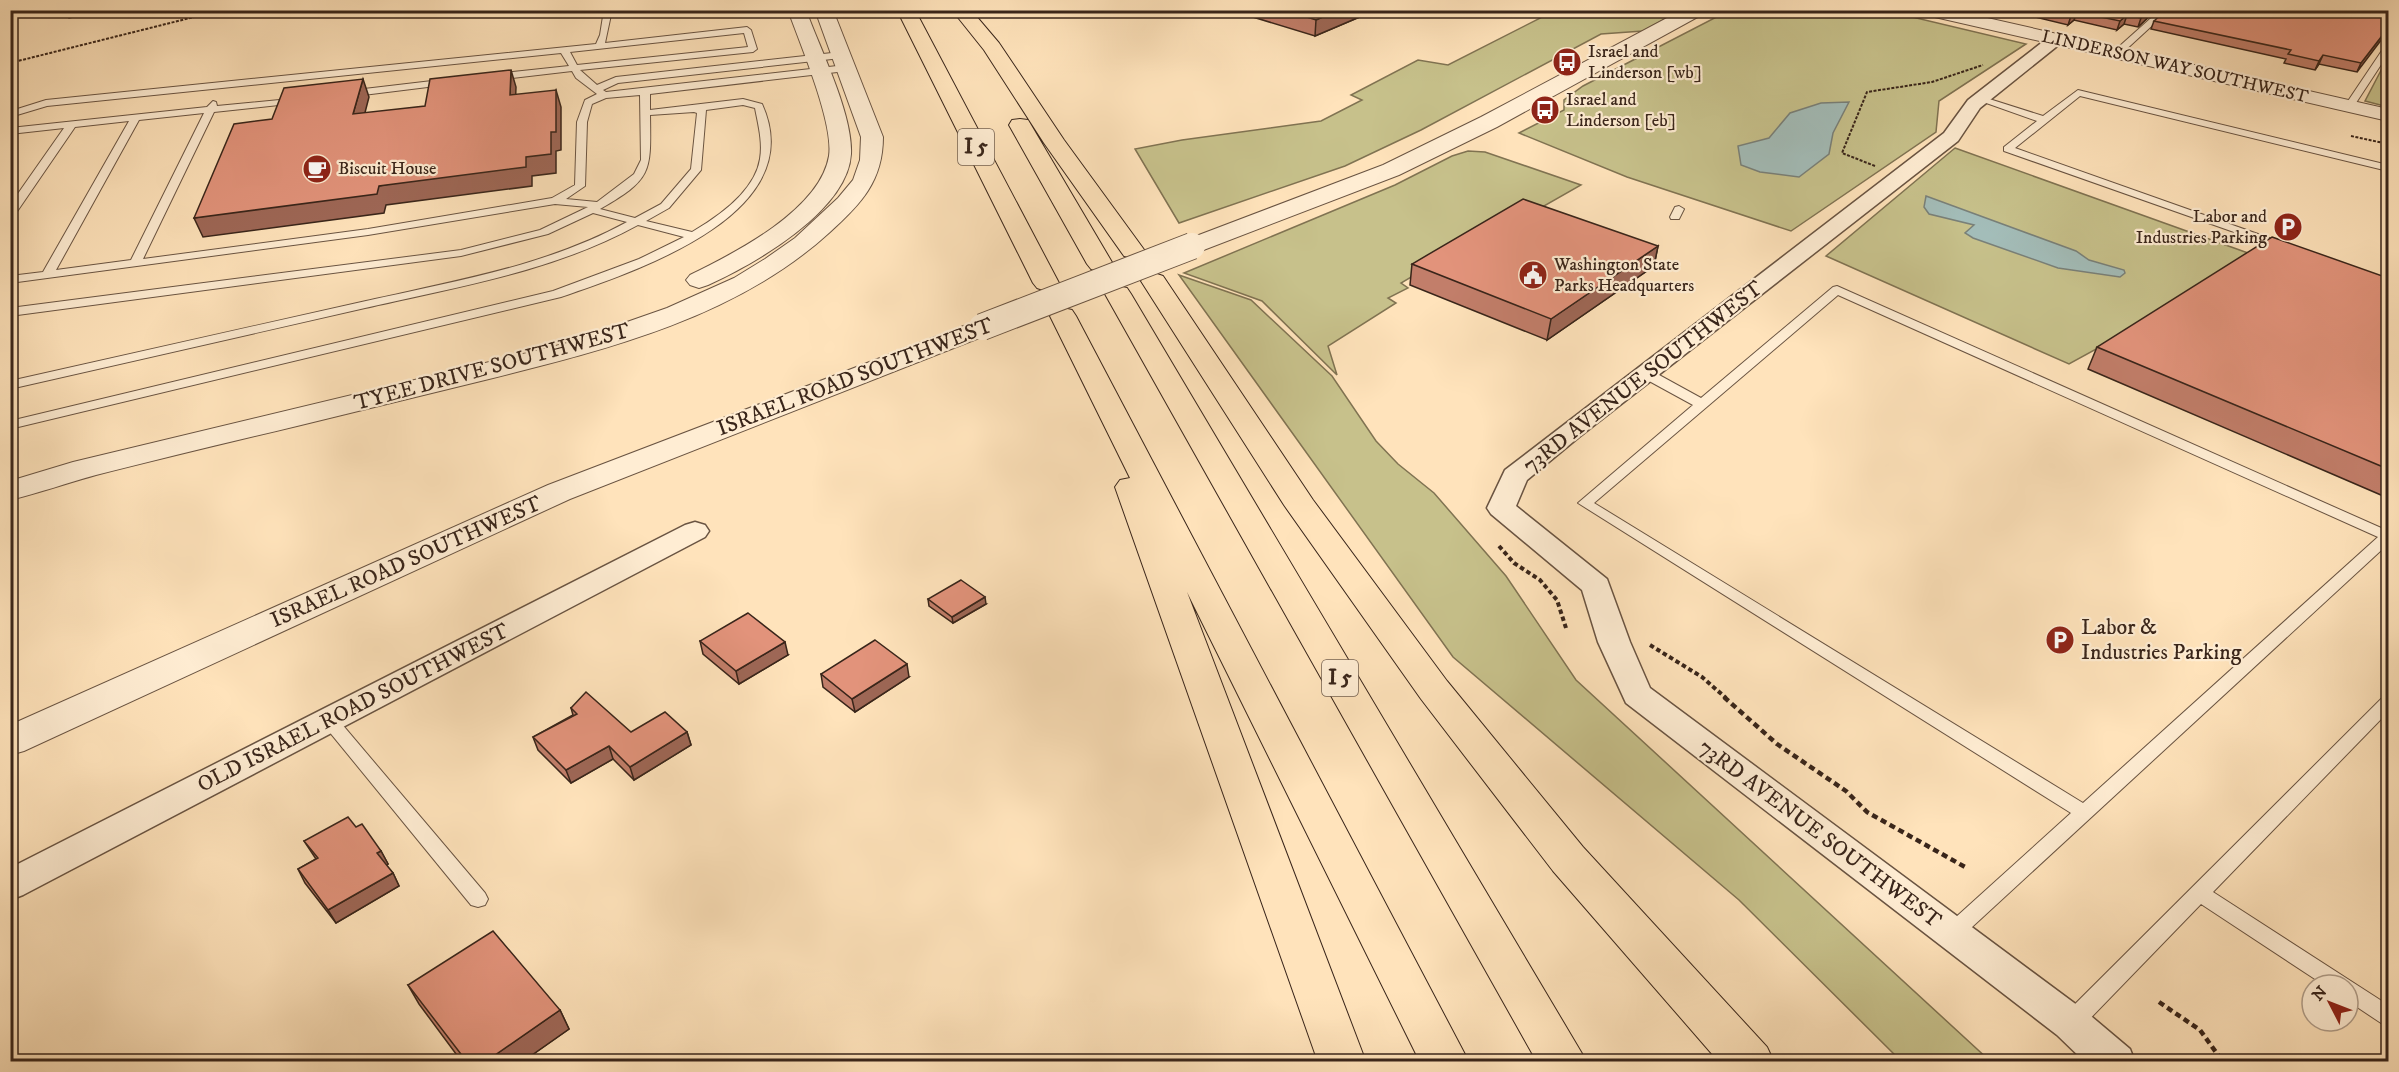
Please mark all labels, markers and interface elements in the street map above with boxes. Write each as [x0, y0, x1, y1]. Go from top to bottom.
street label: LINDERSON WAY SOUTHWEST [2040, 26, 2311, 109]
place label: Israel and Linderson [wb] [1588, 41, 1702, 84]
bus stop icon: Israel and Linderson [wb] [1551, 46, 1583, 78]
place label: Israel and Linderson [eb] [1566, 89, 1676, 132]
bus stop icon: Israel and Linderson [eb] [1529, 94, 1561, 126]
road number: I 5 [958, 129, 994, 165]
cafe icon: Biscuit House [301, 153, 333, 185]
place label: Biscuit House [338, 158, 436, 180]
place label: Labor and Industries Parking [2136, 206, 2267, 249]
parking icon: Labor and Industries Parking [2272, 211, 2304, 243]
place label: Washington State Parks Headquarters [1553, 254, 1694, 297]
public building icon: Washington State Parks Headquarters [1517, 259, 1549, 291]
street label: 73RD AVENUE SOUTHWEST [1518, 275, 1769, 479]
street label: ISRAEL ROAD SOUTHWEST [713, 312, 997, 442]
street label: TYEE DRIVE SOUTHWEST [351, 317, 633, 417]
street label: ISRAEL ROAD SOUTHWEST [266, 490, 546, 634]
place label: Labor & Industries Parking [2081, 614, 2242, 666]
street label: OLD ISRAEL ROAD SOUTHWEST [193, 617, 513, 799]
parking icon: Labor & Industries Parking [2044, 624, 2076, 656]
road number: I 5 [1322, 660, 1358, 696]
street label: 73RD AVENUE SOUTHWEST [1693, 734, 1947, 934]
north arrow [2300, 973, 2360, 1033]
text: N [2308, 982, 2331, 1005]

